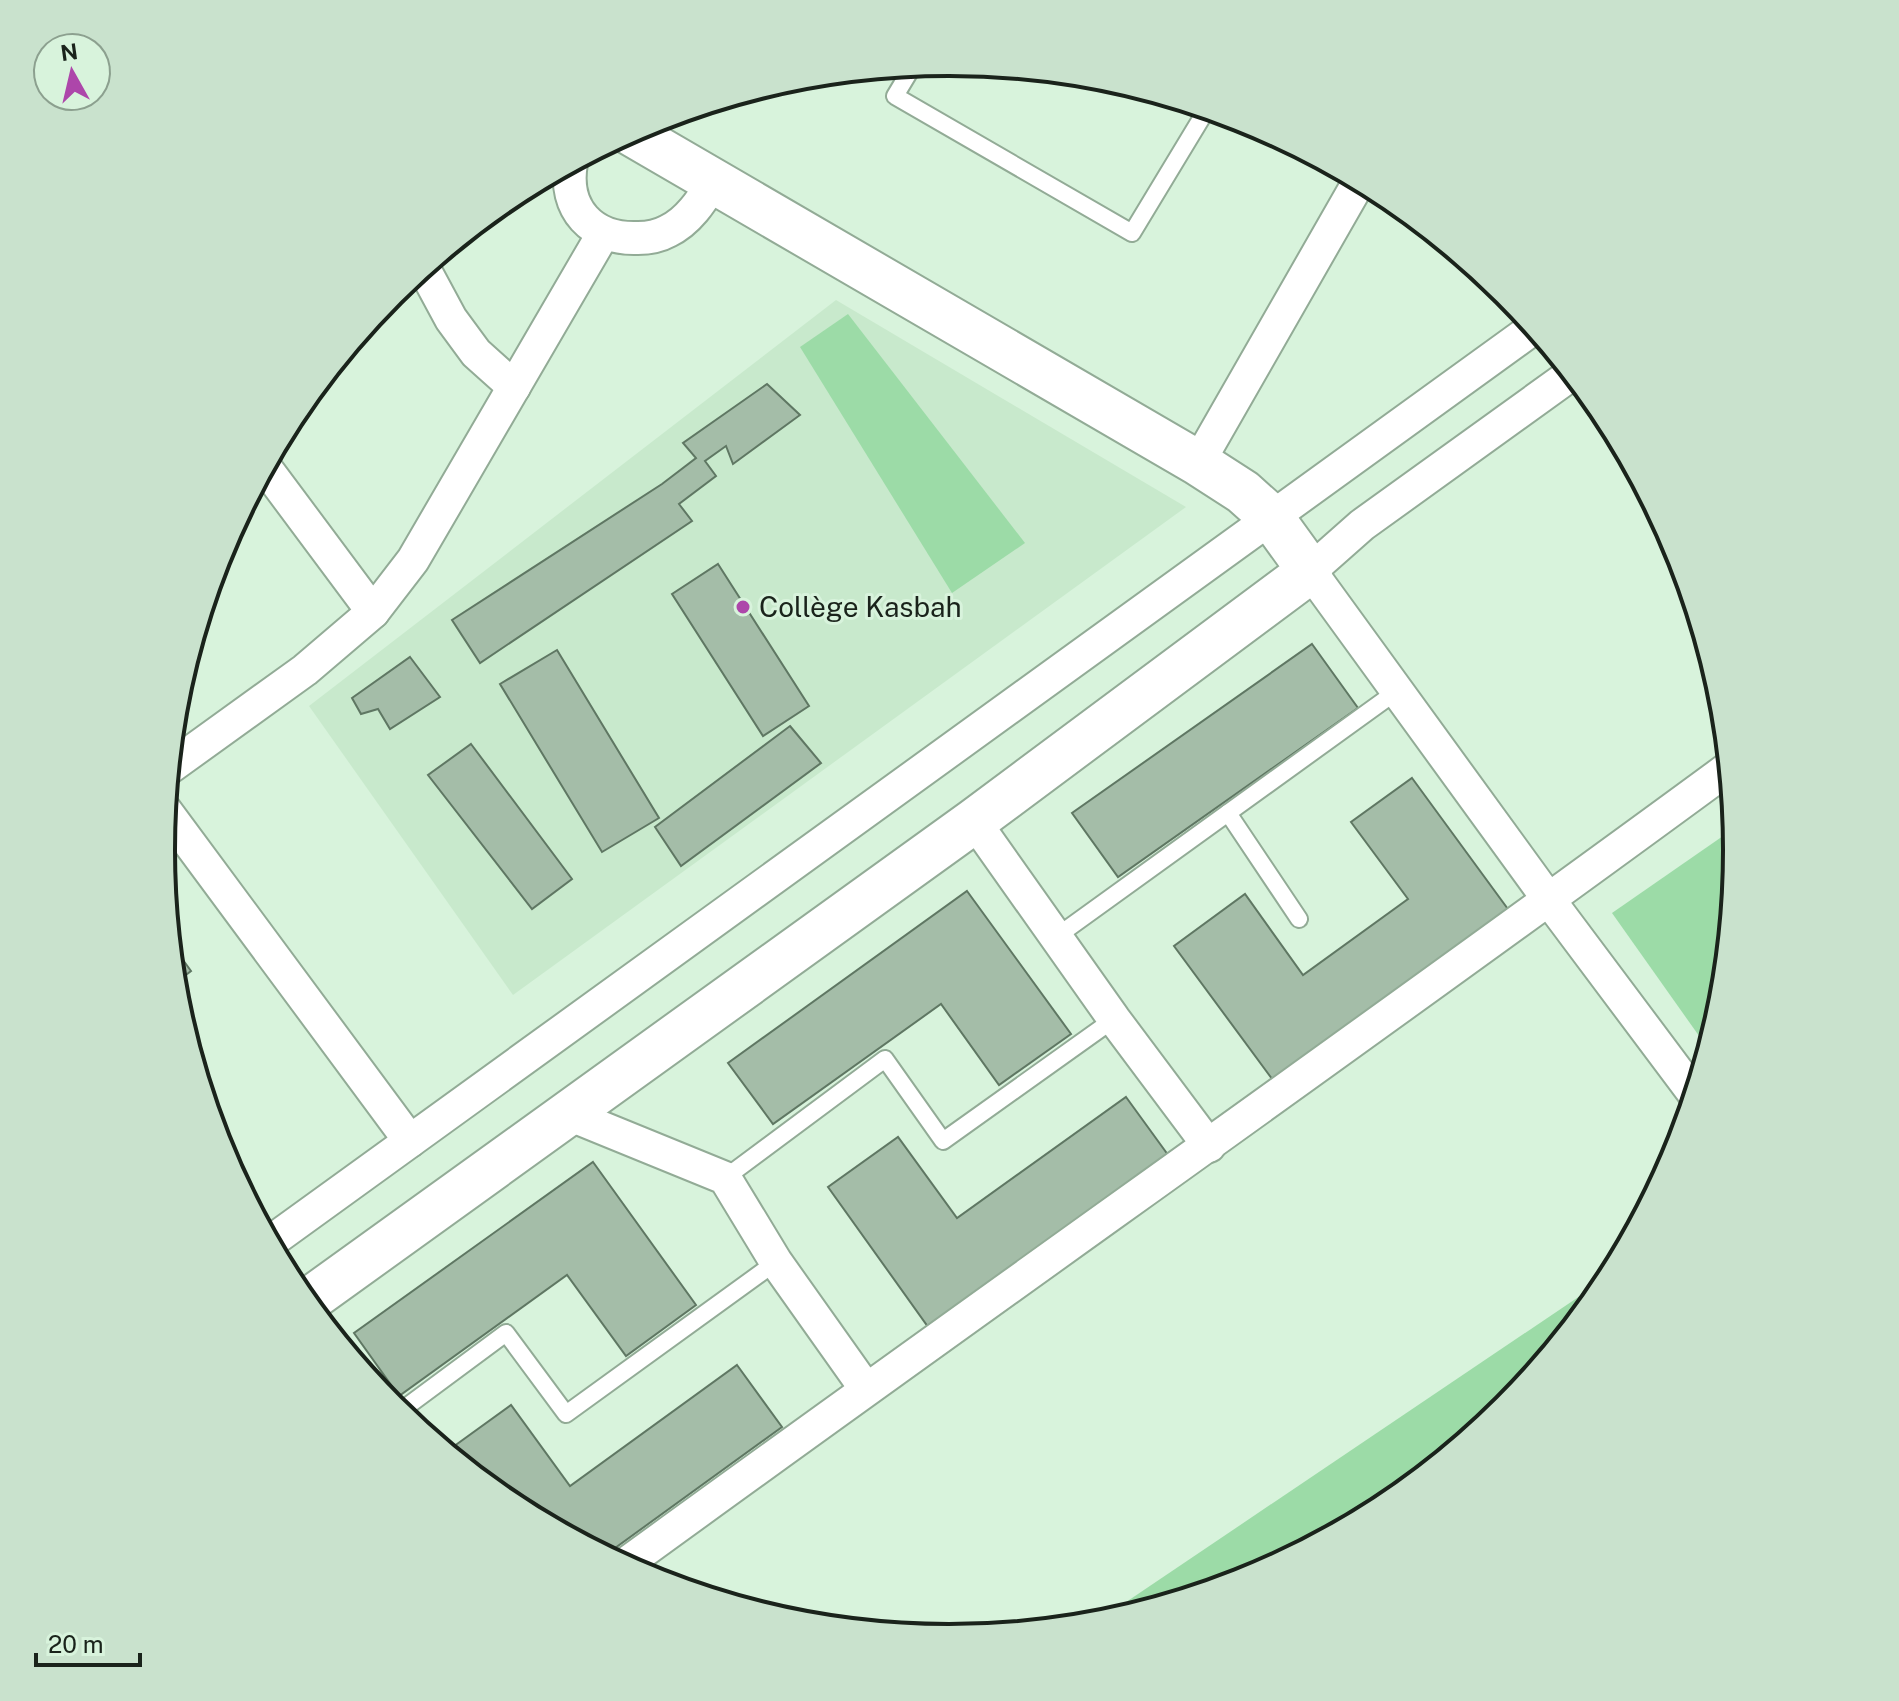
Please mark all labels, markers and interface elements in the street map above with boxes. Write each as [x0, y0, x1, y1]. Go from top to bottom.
north arrow [32, 32, 112, 112]
text: N [59, 38, 80, 66]
place label: Collège Kasbah [759, 590, 962, 623]
marker: Collège Kasbah [734, 598, 752, 616]
scale bar [36, 1617, 140, 1667]
text: 20 m [48, 1630, 104, 1658]

